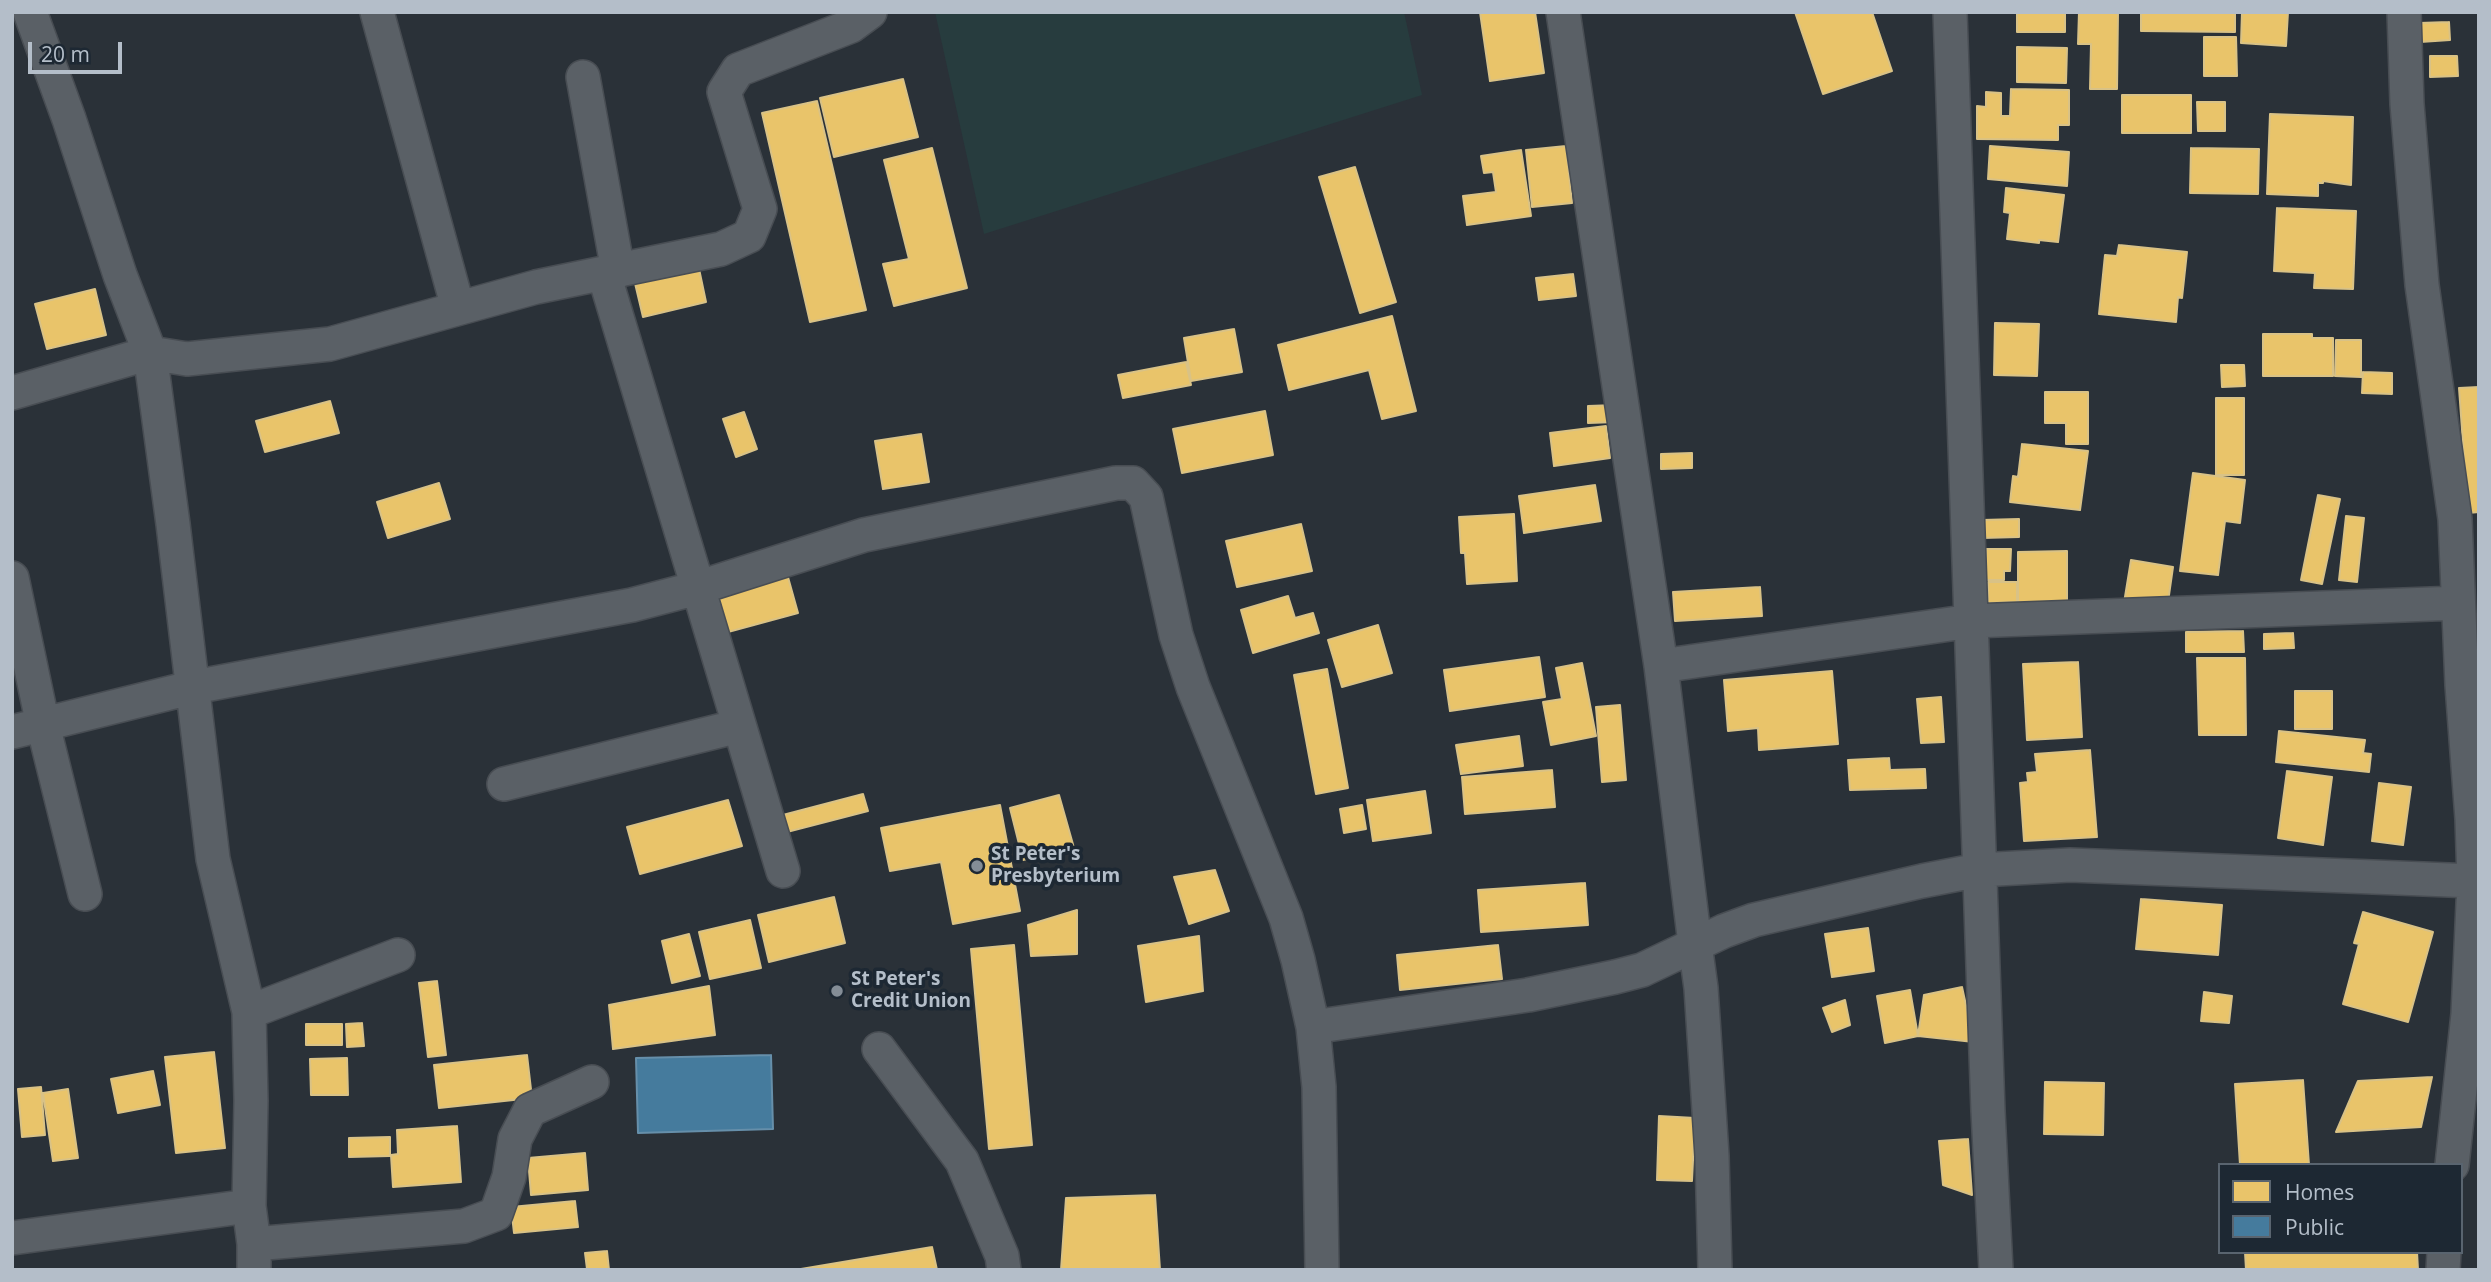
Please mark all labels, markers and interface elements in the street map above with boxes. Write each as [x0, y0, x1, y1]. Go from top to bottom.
scale bar [32, 28, 126, 72]
text: 20 m [41, 40, 90, 68]
place label: St Peter's Presbyterium [991, 844, 1120, 888]
marker: St Peter's Presbyterium [969, 858, 985, 874]
place label: St Peter's Credit Union [851, 969, 971, 1013]
marker: St Peter's Credit Union [829, 983, 845, 999]
legend [2218, 1163, 2463, 1254]
text: Homes [2285, 1178, 2354, 1206]
text: Public [2285, 1213, 2344, 1241]

